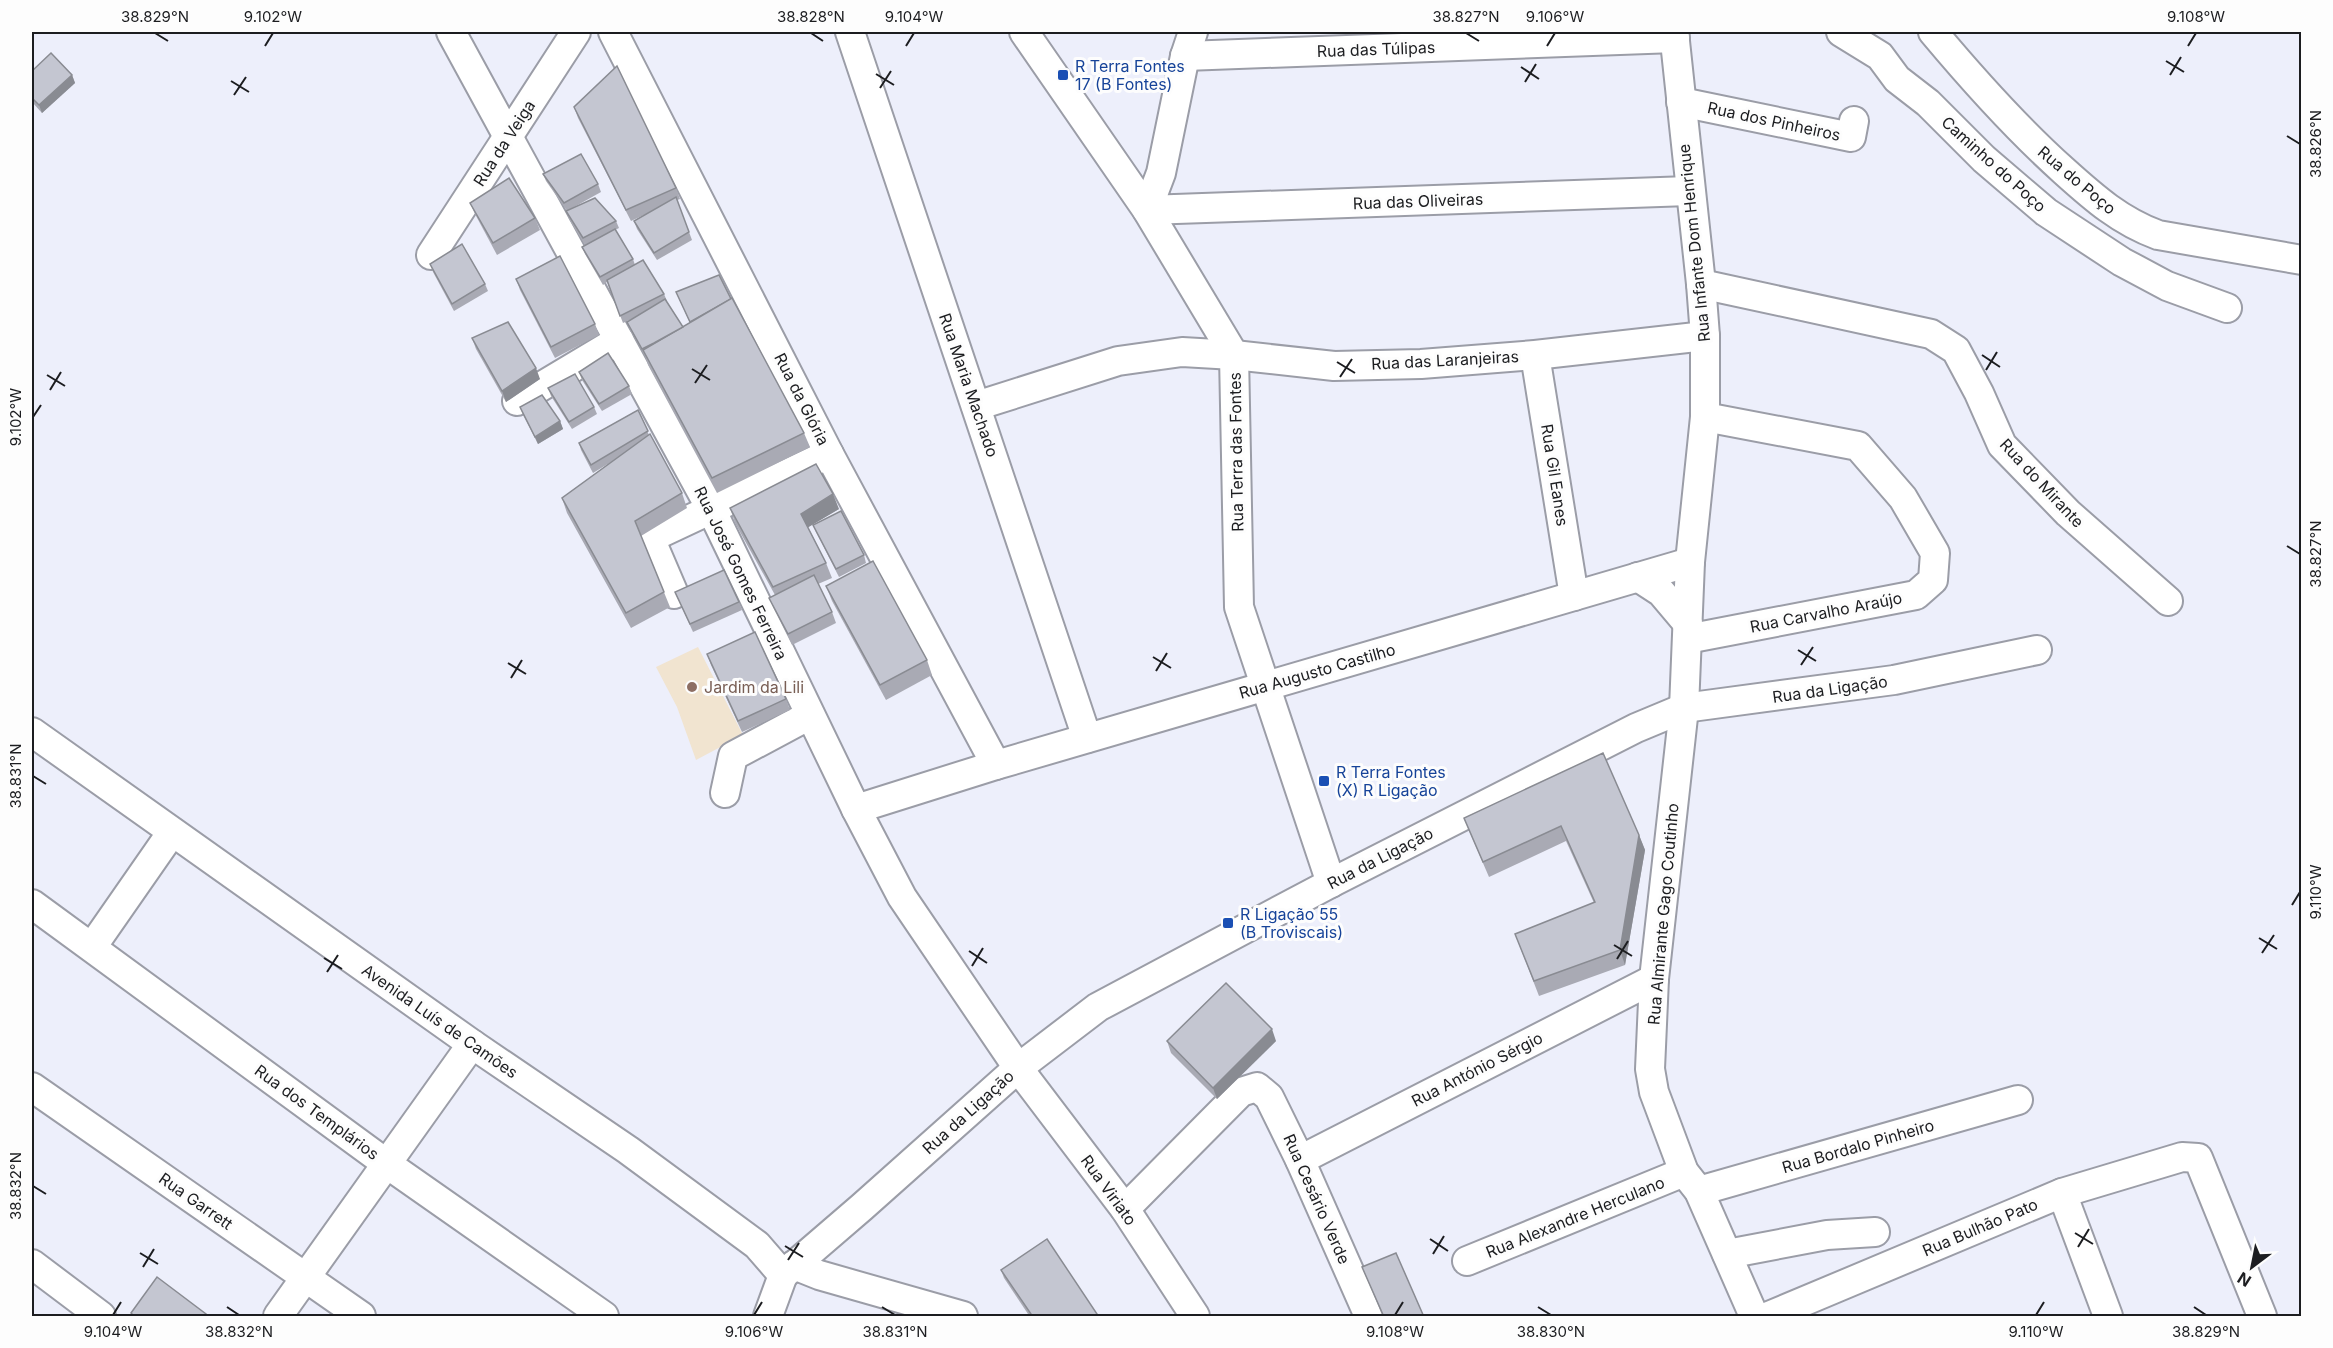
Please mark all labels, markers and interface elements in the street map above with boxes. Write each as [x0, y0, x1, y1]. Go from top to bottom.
text: 38.829°N [121, 7, 189, 26]
text: 9.102°W [244, 7, 302, 26]
text: 38.828°N [777, 7, 845, 26]
text: 9.104°W [885, 7, 943, 26]
text: 38.827°N [1432, 7, 1500, 26]
text: 9.106°W [1526, 7, 1584, 26]
text: 9.108°W [2167, 7, 2225, 26]
street label: Rua das Túlipas [1316, 37, 1436, 61]
place label: R Terra Fontes 17 (B Fontes) [1075, 56, 1185, 94]
marker: R Terra Fontes 17 (B Fontes) [1056, 68, 1070, 82]
street label: Rua da Veiga [469, 96, 539, 190]
street label: Rua dos Pinheiros [1706, 97, 1842, 145]
text: 38.826°N [2306, 110, 2325, 178]
street label: Caminho do Poço [1938, 112, 2050, 216]
street label: Rua do Poço [2034, 142, 2120, 218]
street label: Rua Infante Dom Henrique [1674, 143, 1714, 343]
street label: Rua das Oliveiras [1353, 189, 1483, 213]
street label: Rua Maria Machado [935, 310, 1003, 460]
street label: Rua das Laranjeiras [1371, 346, 1519, 374]
street label: Rua da Glória [770, 349, 834, 449]
street label: Rua Terra das Fontes [1225, 372, 1247, 532]
text: 9.102°W [6, 388, 25, 446]
street label: Rua Gil Eanes [1537, 422, 1573, 528]
street label: Rua do Mirante [1996, 434, 2088, 532]
street label: Rua José Gomes Ferreira [690, 483, 792, 663]
text: 38.827°N [2306, 520, 2325, 588]
street label: Rua Carvalho Araújo [1748, 587, 1904, 637]
street label: Rua Augusto Castilho [1236, 639, 1398, 703]
street label: Rua da Ligação [1771, 671, 1889, 707]
place label: Jardim da Lili [704, 677, 804, 697]
marker: Jardim da Lili [685, 680, 699, 694]
text: 38.831°N [6, 744, 25, 808]
place label: R Terra Fontes (X) R Ligação [1336, 762, 1446, 800]
marker: R Terra Fontes (X) R Ligação [1317, 774, 1331, 788]
street label: Rua Almirante Gago Coutinho [1643, 802, 1683, 1026]
street label: Rua da Ligação [1324, 823, 1436, 893]
text: 9.110°W [2306, 864, 2325, 920]
place label: R Ligação 55 (B Troviscais) [1240, 904, 1343, 942]
marker: R Ligação 55 (B Troviscais) [1221, 916, 1235, 930]
street label: Avenida Luís de Camões [358, 960, 522, 1082]
street label: Rua António Sérgio [1408, 1027, 1546, 1111]
street label: Rua dos Templários [251, 1060, 383, 1164]
street label: Rua da Ligação [918, 1066, 1018, 1158]
street label: Rua Bordalo Pinheiro [1780, 1115, 1936, 1177]
street label: Rua Cesário Verde [1279, 1131, 1355, 1267]
street label: Rua Viriato [1077, 1151, 1141, 1229]
text: 38.832°N [6, 1152, 25, 1220]
street label: Rua Garrett [155, 1168, 237, 1234]
street label: Rua Alexandre Herculano [1483, 1172, 1667, 1262]
street label: Rua Bulhão Pato [1919, 1194, 2041, 1260]
north arrow [2222, 1237, 2282, 1297]
text: N [2234, 1268, 2255, 1291]
text: 9.104°W [84, 1322, 142, 1341]
text: 38.832°N [205, 1322, 273, 1341]
text: 9.106°W [725, 1322, 783, 1341]
text: 38.831°N [863, 1322, 927, 1341]
text: 9.108°W [1366, 1322, 1424, 1341]
text: 38.830°N [1517, 1322, 1585, 1341]
text: 9.110°W [2008, 1322, 2064, 1341]
text: 38.829°N [2172, 1322, 2240, 1341]

